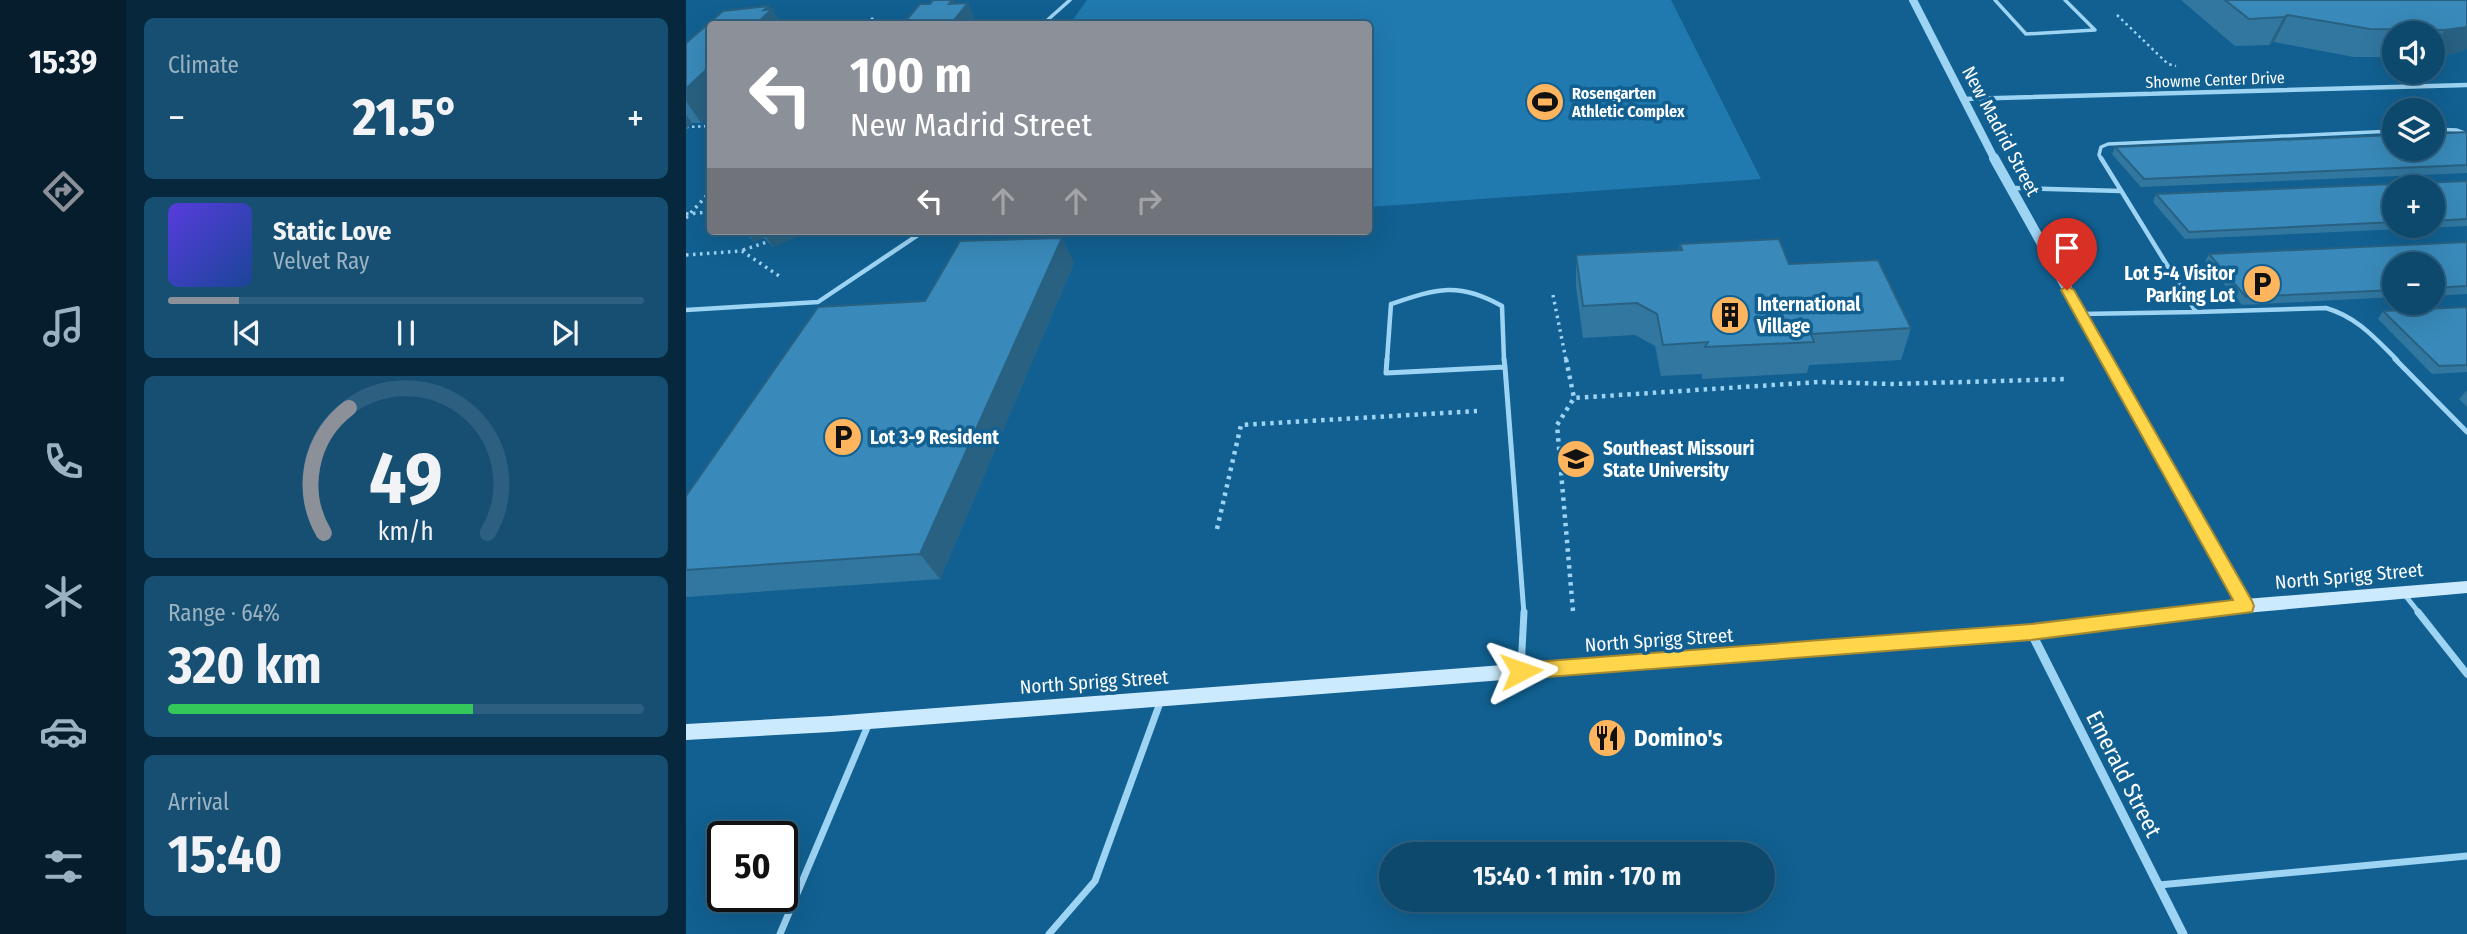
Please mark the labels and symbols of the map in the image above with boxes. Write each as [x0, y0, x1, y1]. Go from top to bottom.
street label: New Madrid Street [1957, 62, 2045, 200]
street label: Showme Center Drive [2145, 68, 2285, 92]
sports icon: Rosengarten Athletic Complex [1524, 81, 1566, 123]
place label: Rosengarten Athletic Complex [1571, 84, 1685, 121]
pin [2037, 218, 2097, 290]
place label: Lot 5-4 Visitor Parking Lot [2124, 262, 2236, 307]
parking icon: Lot 5-4 Visitor Parking Lot [2241, 263, 2283, 305]
place label: International Village [1756, 293, 1861, 338]
building icon: International Village [1709, 294, 1751, 336]
parking icon: Lot 3-9 Resident [822, 416, 864, 458]
place label: Lot 3-9 Resident [870, 426, 999, 449]
place label: Southeast Missouri State University [1603, 437, 1754, 482]
school or university icon: Southeast Missouri State University [1555, 438, 1597, 480]
street label: North Sprigg Street [2274, 558, 2425, 594]
street label: North Sprigg Street [1584, 623, 1735, 657]
position arrow [1484, 634, 1558, 708]
street label: North Sprigg Street [1019, 665, 1170, 699]
street label: Emerald Street [2080, 706, 2168, 842]
restaurant icon: Domino's [1586, 717, 1628, 759]
place label: Domino's [1634, 724, 1723, 752]
speed limit sign: 50 [707, 821, 798, 912]

